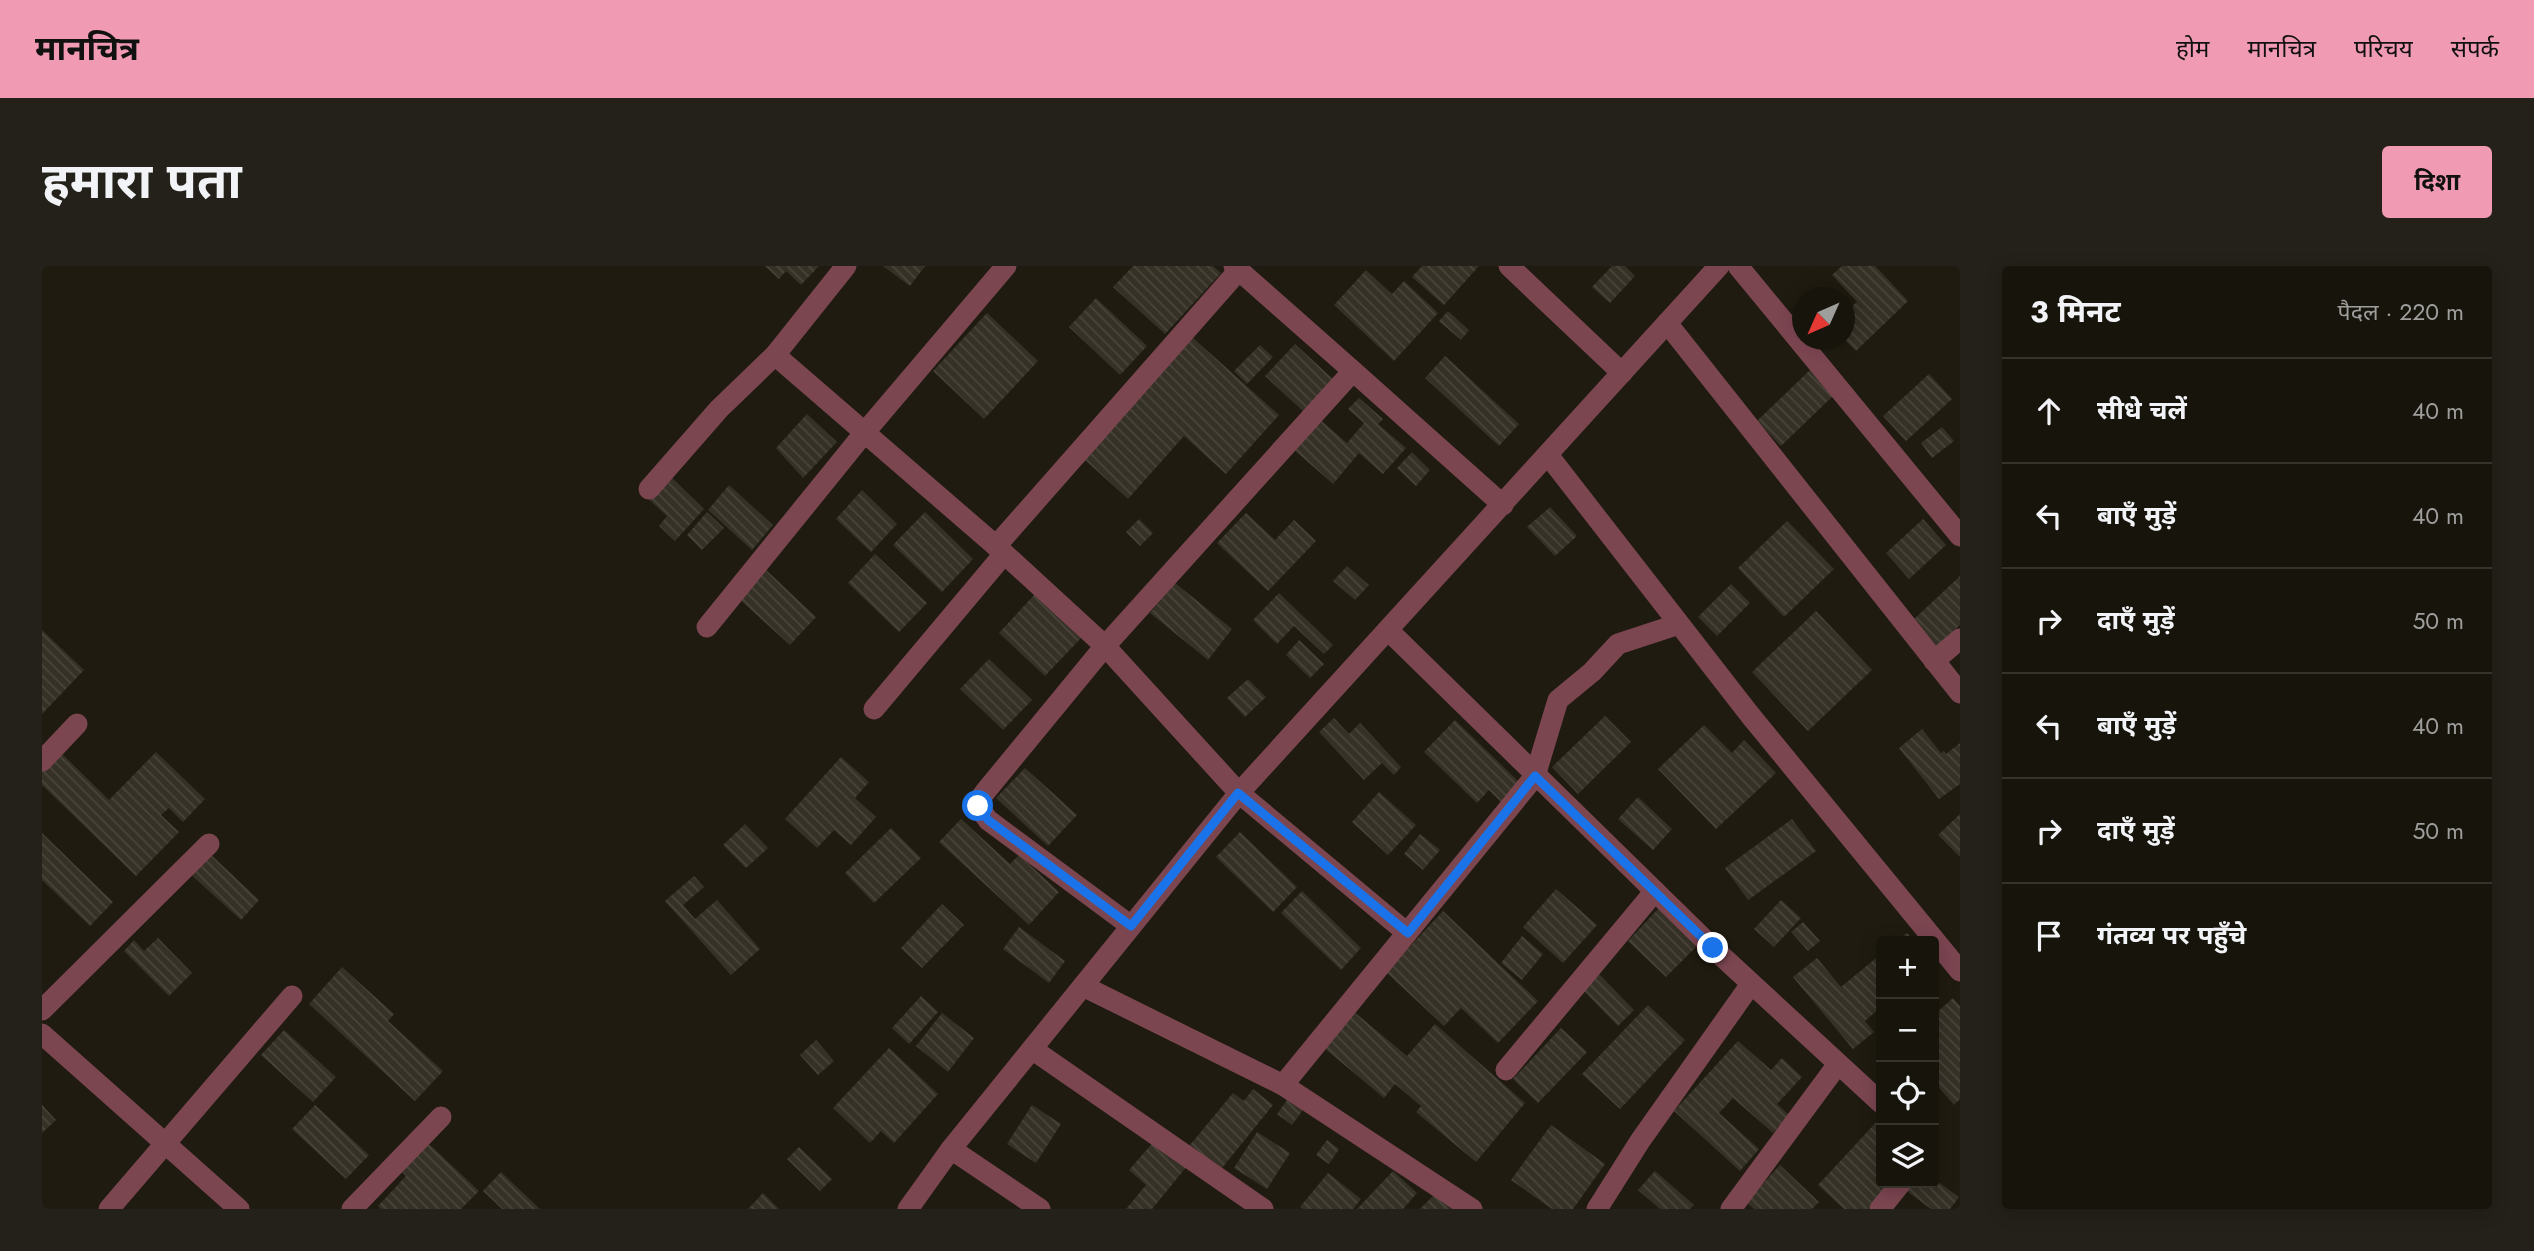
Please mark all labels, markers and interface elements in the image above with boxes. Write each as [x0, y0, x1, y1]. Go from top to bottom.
text: मानचित्र [35, 25, 139, 72]
text: होम [2176, 31, 2209, 66]
text: मानचित्र [2247, 31, 2316, 66]
text: परिचय [2354, 31, 2413, 66]
text: संपर्क [2451, 31, 2499, 66]
text: हमारा पता [42, 146, 242, 216]
button: दिशा [2382, 146, 2492, 218]
north arrow [1792, 287, 1855, 350]
text: 3 मिनट [2030, 290, 2121, 333]
text: पैदल · 220 m [2338, 295, 2464, 329]
text: सीधे चलें [2097, 391, 2187, 429]
icon: ahead [2030, 392, 2068, 430]
text: 40 m [2412, 394, 2464, 428]
text: बाएँ मुड़ें [2097, 496, 2176, 534]
icon: left [2030, 497, 2068, 535]
text: 40 m [2412, 499, 2464, 533]
text: दाएँ मुड़ें [2097, 601, 2175, 639]
icon: right [2030, 602, 2068, 640]
text: 50 m [2412, 604, 2464, 638]
text: बाएँ मुड़ें [2097, 706, 2176, 744]
icon: left [2030, 707, 2068, 745]
text: 40 m [2412, 709, 2464, 743]
route start [962, 790, 993, 821]
text: दाएँ मुड़ें [2097, 811, 2175, 849]
icon: right [2030, 812, 2068, 850]
text: 50 m [2412, 814, 2464, 848]
text: गंतव्य पर पहुँचे [2097, 916, 2246, 954]
icon: arrive [2030, 917, 2068, 955]
route end [1697, 932, 1728, 963]
map controls [1876, 936, 1939, 1188]
button: + [1876, 936, 1939, 999]
button: − [1876, 999, 1939, 1062]
button: locate [1876, 1062, 1939, 1125]
button: layers [1876, 1125, 1939, 1188]

